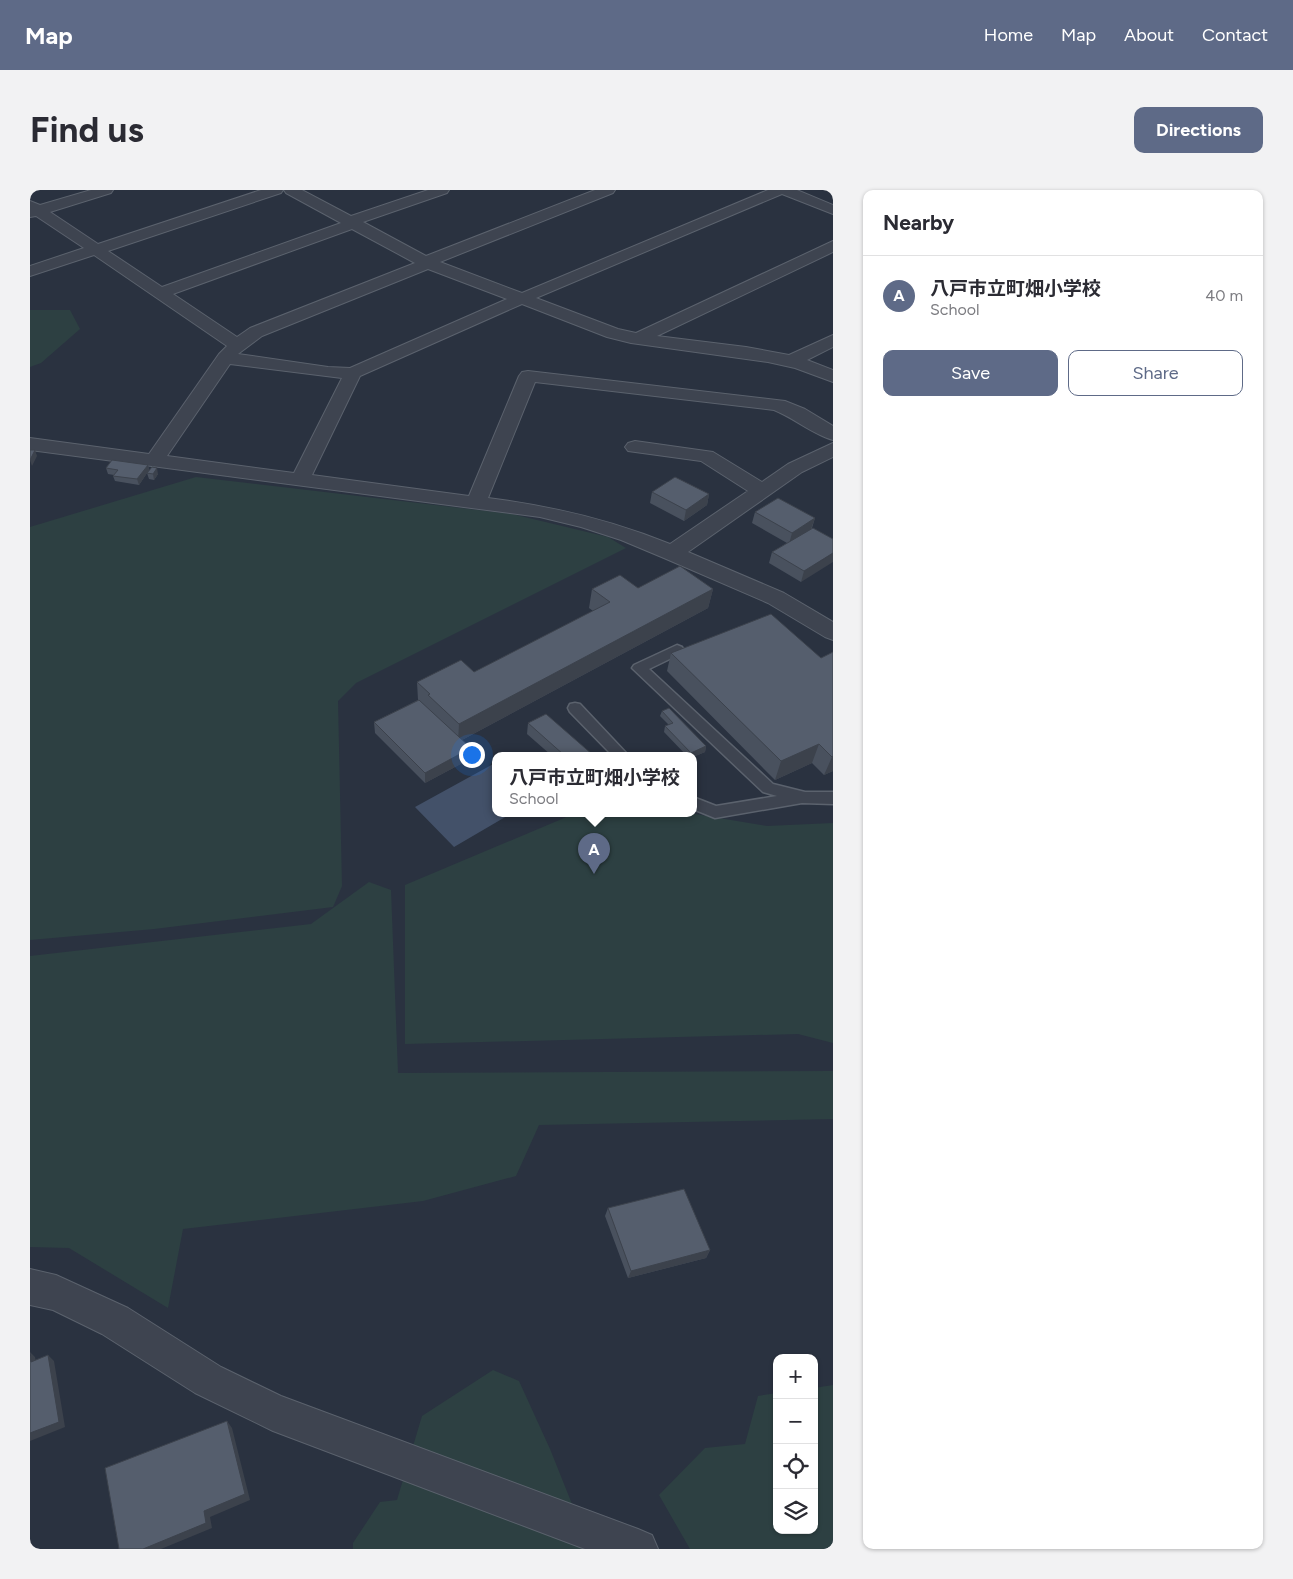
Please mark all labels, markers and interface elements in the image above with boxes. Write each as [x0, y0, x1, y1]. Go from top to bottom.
text: Map [25, 21, 73, 50]
text: Home [984, 24, 1033, 46]
text: Map [1061, 24, 1096, 46]
text: About [1124, 24, 1174, 46]
text: Contact [1202, 24, 1268, 46]
button: Directions [1134, 107, 1263, 153]
text: Find us [30, 109, 144, 151]
text: Nearby [883, 210, 954, 235]
text: 八戸市立町畑小学校 [930, 277, 1101, 300]
text: A [893, 286, 905, 305]
text: 40 m [1205, 286, 1243, 305]
text: School [930, 300, 980, 319]
button: Save [883, 350, 1058, 396]
button: Share [1068, 350, 1243, 396]
your location [459, 742, 485, 768]
popup [492, 752, 697, 817]
text: 八戸市立町畑小学校 [509, 766, 680, 789]
text: School [509, 789, 558, 808]
pin: A [578, 833, 610, 874]
map controls [773, 1354, 818, 1534]
button: + [773, 1354, 818, 1399]
button: − [773, 1399, 818, 1444]
button: locate [773, 1444, 818, 1489]
button: layers [773, 1489, 818, 1534]

